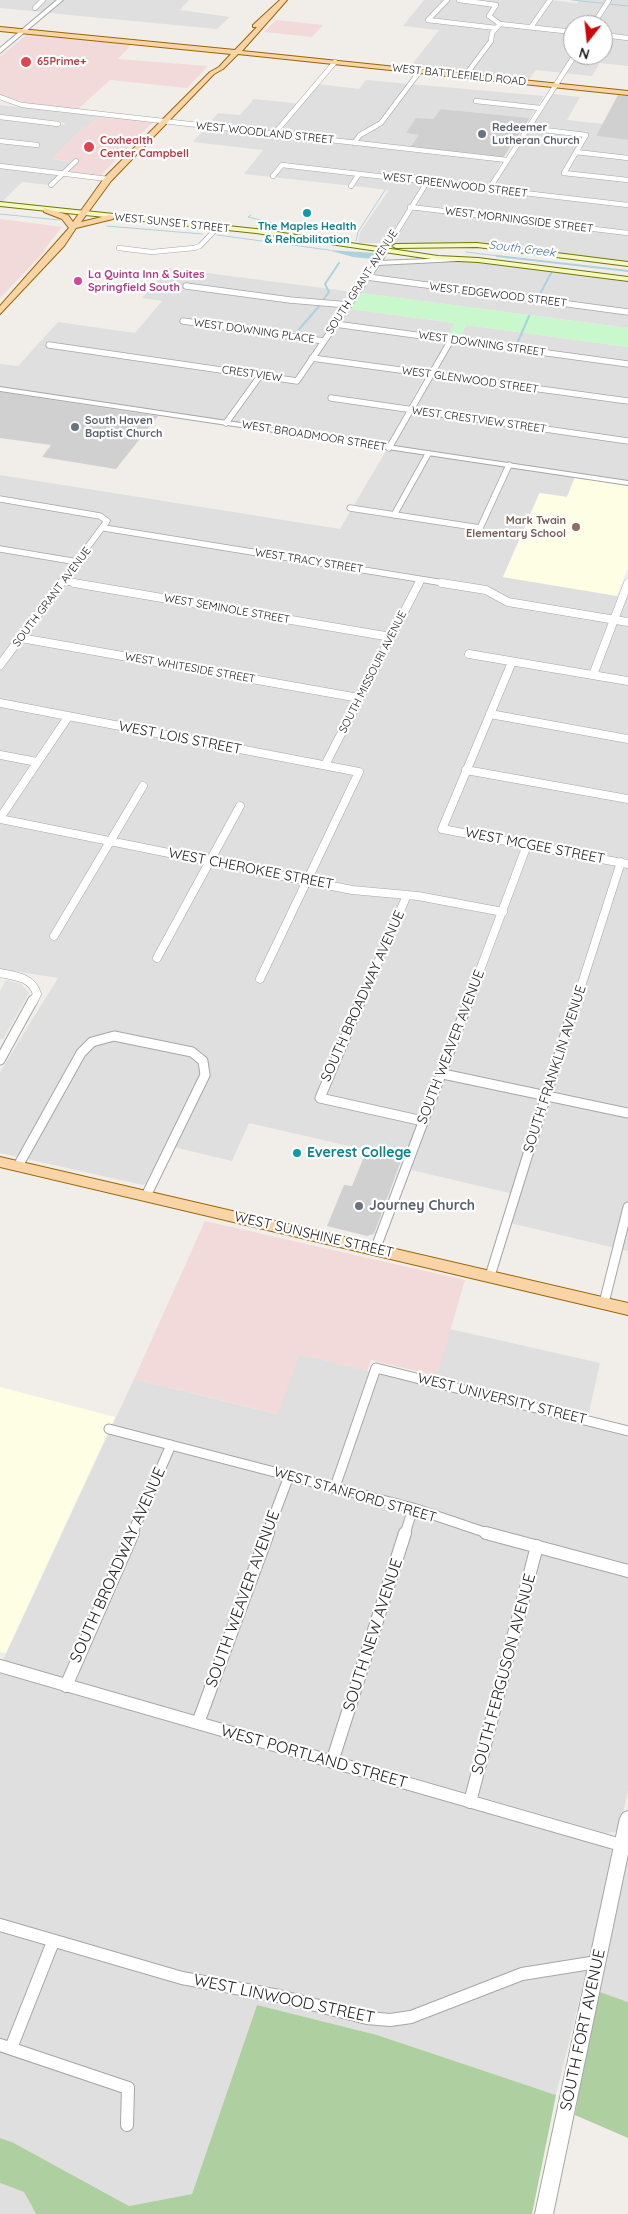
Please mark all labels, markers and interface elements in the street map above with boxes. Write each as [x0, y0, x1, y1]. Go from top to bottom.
north arrow [563, 15, 613, 65]
text: N [577, 43, 592, 64]
marker: 65Prime+ [19, 55, 33, 69]
place label: 65Prime+ [37, 55, 86, 69]
street label: WEST BATTLEFIELD ROAD [391, 61, 527, 89]
street label: WEST WOODLAND STREET [195, 119, 335, 147]
place label: Redeemer Lutheran Church [492, 121, 580, 147]
marker: Redeemer Lutheran Church [476, 128, 488, 140]
place label: Coxhealth Center Campbell [100, 134, 189, 160]
marker: Coxhealth Center Campbell [82, 140, 96, 154]
street label: WEST GREENWOOD STREET [382, 170, 528, 200]
street label: WEST MORNINGSIDE STREET [444, 204, 594, 236]
marker: The Maples Health & Rehabilitation [301, 207, 313, 219]
street label: WEST SUNSET STREET [114, 210, 230, 236]
place label: The Maples Health & Rehabilitation [258, 220, 356, 246]
street label: SOUTH GRANT AVENUE [323, 227, 401, 337]
water label: South Creek [488, 238, 556, 260]
place label: La Quinta Inn & Suites Springfield South [88, 268, 205, 294]
marker: La Quinta Inn & Suites Springfield South [72, 275, 84, 287]
street label: WEST EDGEWOOD STREET [428, 280, 568, 310]
street label: WEST DOWNING PLACE [193, 316, 315, 346]
street label: WEST DOWNING STREET [418, 329, 546, 359]
street label: CRESTVIEW [221, 363, 283, 385]
street label: WEST GLENWOOD STREET [401, 364, 539, 396]
street label: WEST CRESTVIEW STREET [411, 404, 547, 436]
place label: South Haven Baptist Church [85, 414, 162, 440]
street label: WEST BROADMOOR STREET [241, 418, 387, 454]
marker: South Haven Baptist Church [69, 421, 81, 433]
place label: Mark Twain Elementary School [466, 514, 566, 540]
marker: Mark Twain Elementary School [570, 521, 582, 533]
street label: SOUTH GRANT AVENUE [10, 544, 94, 650]
street label: WEST TRACY STREET [254, 546, 364, 576]
street label: WEST SEMINOLE STREET [163, 591, 291, 627]
street label: SOUTH MISSOURI AVENUE [336, 609, 410, 735]
street label: WEST WHITESIDE STREET [124, 650, 256, 686]
street label: WEST LOIS STREET [117, 718, 243, 758]
street label: WEST MCGEE STREET [464, 824, 606, 868]
street label: WEST CHEROKEE STREET [167, 845, 335, 893]
street label: SOUTH BROADWAY AVENUE [318, 908, 408, 1084]
street label: SOUTH WEAVER AVENUE [414, 968, 488, 1126]
street label: SOUTH FRANKLIN AVENUE [520, 983, 590, 1155]
place label: Everest College [307, 1145, 411, 1161]
marker: Everest College [291, 1147, 303, 1159]
place label: Journey Church [369, 1198, 475, 1214]
marker: Journey Church [353, 1200, 365, 1212]
street label: WEST SUNSHINE STREET [233, 1208, 395, 1262]
street label: WEST UNIVERSITY STREET [416, 1370, 588, 1428]
street label: SOUTH BROADWAY AVENUE [66, 1464, 170, 1666]
street label: WEST STANFORD STREET [272, 1464, 438, 1526]
street label: SOUTH WEAVER AVENUE [202, 1508, 284, 1690]
street label: SOUTH NEW AVENUE [339, 1556, 407, 1714]
street label: SOUTH FERGUSON AVENUE [468, 1571, 540, 1777]
street label: WEST PORTLAND STREET [219, 1721, 409, 1793]
street label: SOUTH FORT AVENUE [556, 1947, 610, 2113]
street label: WEST LINWOOD STREET [192, 1970, 376, 2028]

